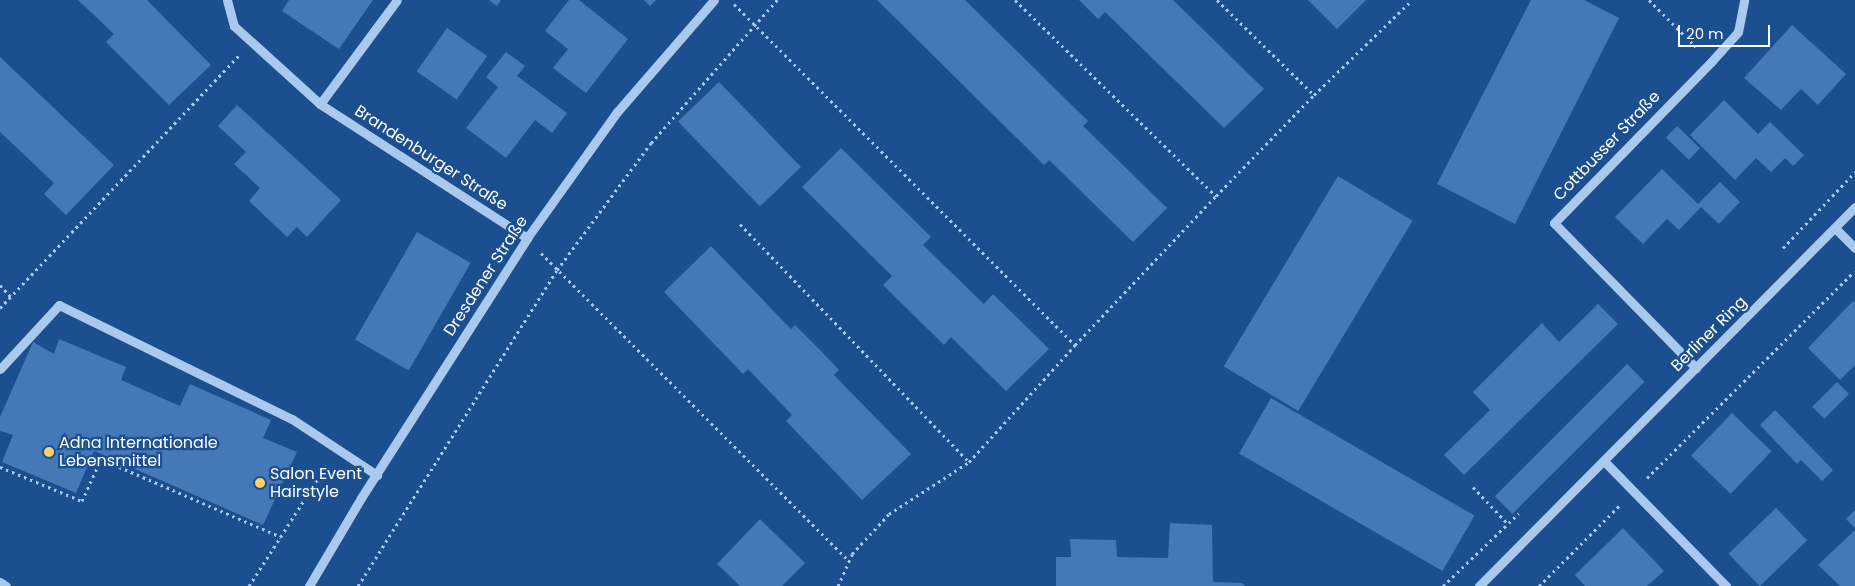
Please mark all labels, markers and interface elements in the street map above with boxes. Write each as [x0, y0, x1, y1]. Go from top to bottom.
scale bar [1680, 15, 1772, 47]
text: 20 m [1686, 23, 1724, 44]
street label: Cottbusser Straße [1550, 87, 1664, 205]
street label: Brandenburger Straße [351, 101, 511, 215]
street label: Dresdener Straße [440, 212, 532, 340]
street label: Berliner Ring [1667, 292, 1751, 376]
place label: Adna Internationale Lebensmittel [59, 433, 218, 471]
marker: Adna Internationale Lebensmittel [43, 446, 55, 458]
place label: Salon Event Hairstyle [270, 464, 362, 502]
marker: Salon Event Hairstyle [254, 477, 266, 489]

